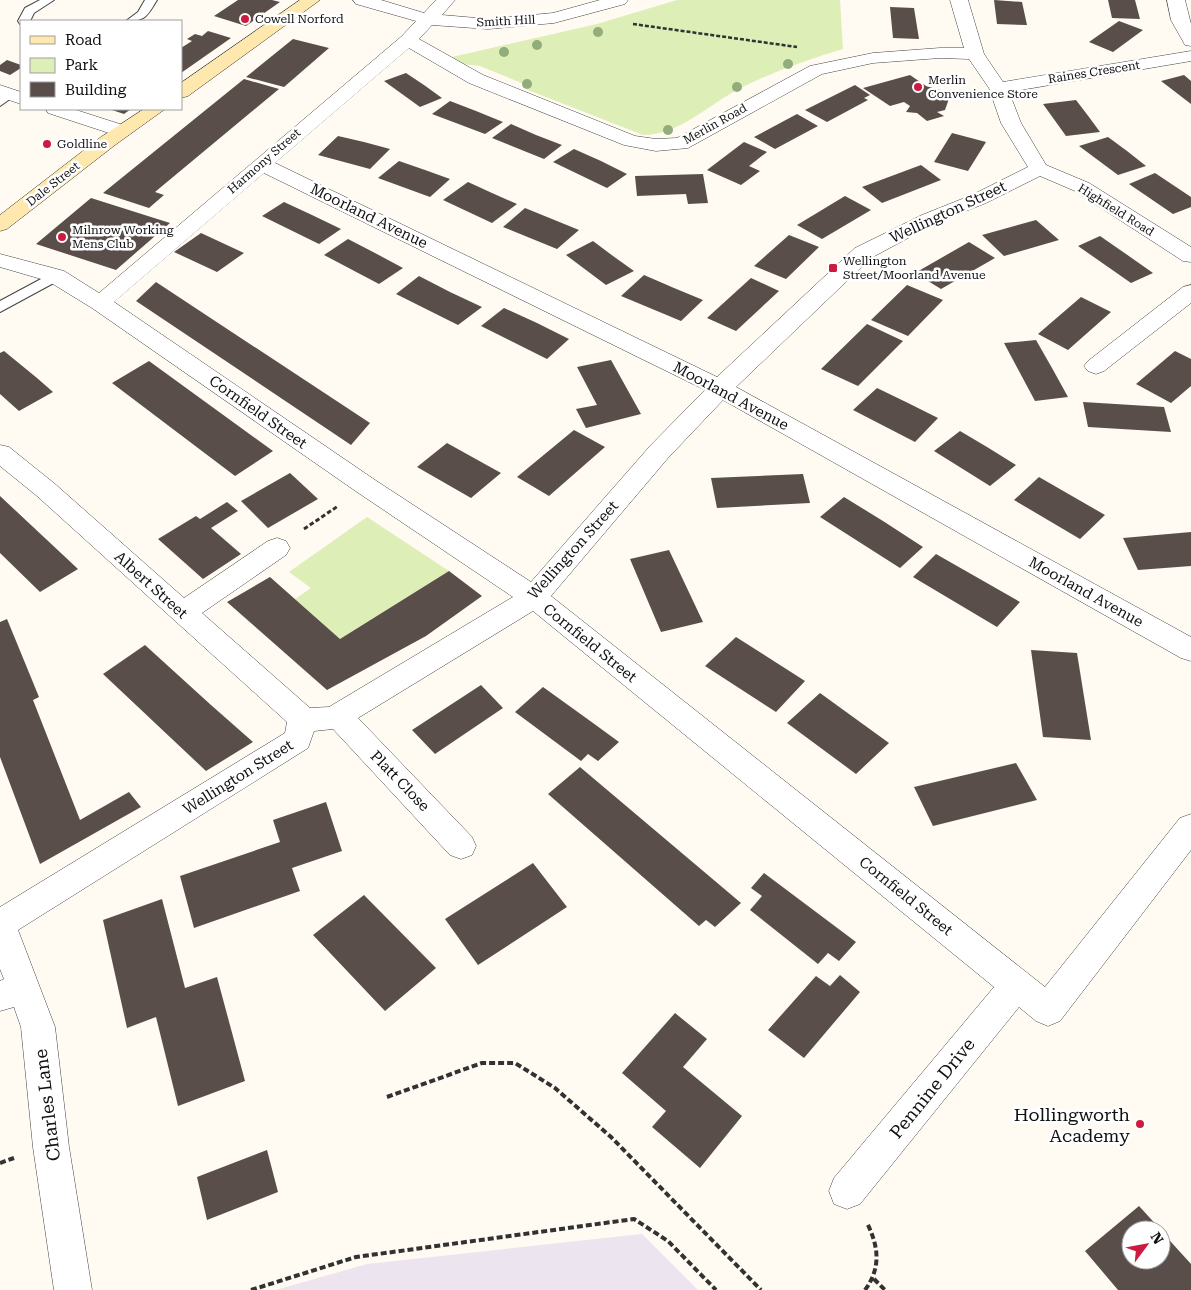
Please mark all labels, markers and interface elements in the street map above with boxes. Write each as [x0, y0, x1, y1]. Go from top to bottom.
place label: Cowell Norford [255, 12, 344, 26]
street label: Smith Hill [476, 12, 536, 30]
marker: Cowell Norford [239, 13, 251, 25]
legend [20, 20, 182, 110]
text: Road [65, 31, 102, 49]
text: Park [65, 56, 99, 74]
street label: Raines Crescent [1047, 58, 1141, 86]
place label: Merlin Convenience Store [928, 73, 1038, 101]
text: Building [65, 81, 127, 99]
marker: Merlin Convenience Store [912, 81, 924, 93]
street label: Merlin Road [681, 101, 750, 147]
street label: Harmony Street [225, 125, 304, 196]
place label: Goldline [57, 137, 108, 151]
marker: Goldline [41, 138, 53, 150]
street label: Dale Street [24, 159, 83, 209]
street label: Wellington Street [887, 177, 1009, 247]
street label: Moorland Avenue [307, 180, 431, 252]
street label: Highfield Road [1075, 181, 1157, 239]
place label: Milnrow Working Mens Club [72, 223, 174, 251]
marker: Milnrow Working Mens Club [56, 231, 68, 243]
place label: Wellington Street/Moorland Avenue [843, 254, 986, 282]
marker: Wellington Street/Moorland Avenue [827, 262, 839, 274]
street label: Moorland Avenue [670, 358, 792, 434]
street label: Cornfield Street [206, 372, 311, 453]
street label: Wellington Street [524, 497, 622, 603]
street label: Albert Street [111, 548, 192, 623]
street label: Moorland Avenue [1026, 553, 1146, 631]
street label: Cornfield Street [540, 600, 641, 686]
street label: Wellington Street [180, 736, 297, 818]
street label: Platt Close [367, 747, 433, 815]
street label: Cornfield Street [856, 853, 957, 939]
street label: Pennine Drive [885, 1033, 979, 1142]
street label: Charles Lane [30, 1048, 64, 1162]
place label: Hollingworth Academy [1014, 1104, 1130, 1146]
marker: Hollingworth Academy [1134, 1118, 1146, 1130]
north arrow [1121, 1220, 1171, 1270]
text: N [1147, 1229, 1167, 1247]

